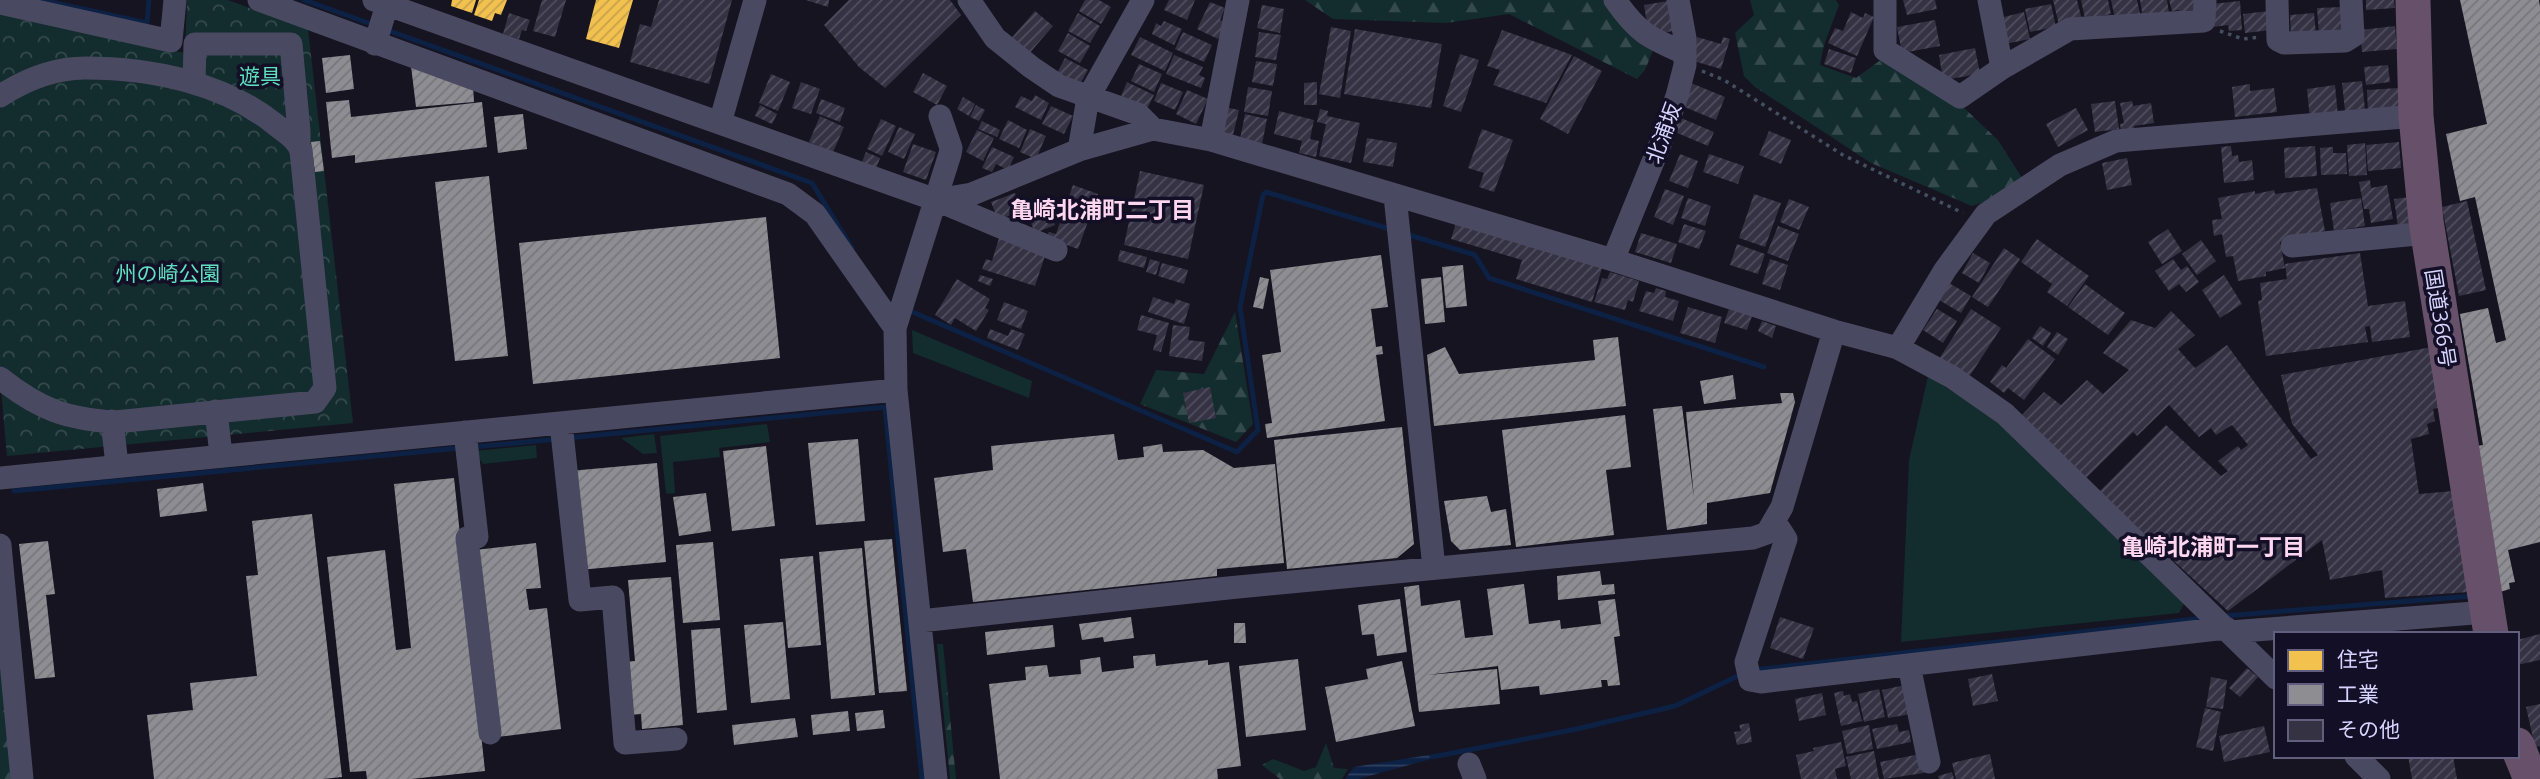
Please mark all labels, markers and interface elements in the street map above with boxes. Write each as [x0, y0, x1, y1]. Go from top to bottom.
park label: 遊具 [239, 62, 281, 90]
street label: 北浦坂 [1639, 99, 1687, 167]
district label: 亀崎北浦町二丁目 [1010, 193, 1194, 225]
park label: 州の崎公園 [116, 259, 221, 287]
street label: 国道366号 [2419, 267, 2463, 369]
district label: 亀崎北浦町一丁目 [2121, 530, 2305, 562]
legend [2274, 632, 2519, 758]
text: 住宅 [2337, 645, 2379, 673]
text: 工業 [2337, 680, 2379, 708]
text: その他 [2337, 715, 2400, 743]

